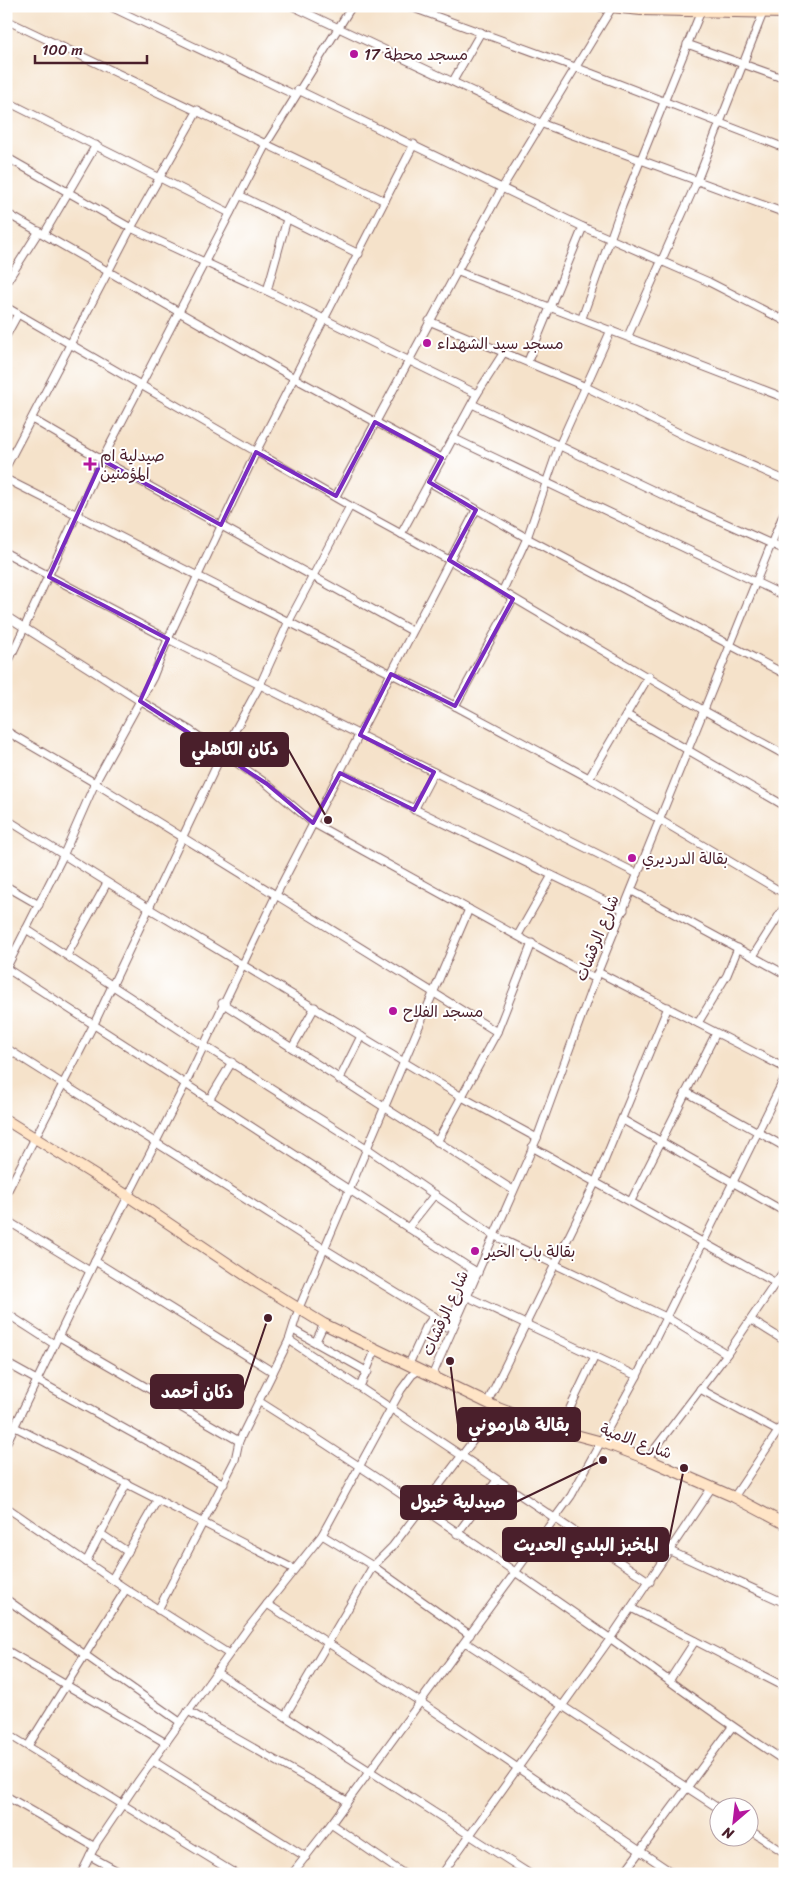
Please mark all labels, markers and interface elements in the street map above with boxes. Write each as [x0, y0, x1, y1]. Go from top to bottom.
scale bar [35, 32, 148, 64]
text: 100 m [42, 37, 83, 63]
place label: مسجد محطة 17 [364, 40, 468, 69]
marker: مسجد محطة 17 [348, 48, 360, 60]
place label: مسجد سيد الشهداء [437, 329, 564, 358]
marker: مسجد سيد الشهداء [421, 337, 433, 349]
place label: صيدلية ام المؤمنين [100, 441, 165, 488]
marker: صيدلية ام المؤمنين [84, 458, 96, 470]
callout: دكان الكاهلي [181, 733, 288, 766]
text: دكان الكاهلي [192, 733, 279, 765]
place label: بقالة الدرديري [642, 844, 728, 873]
marker: بقالة الدرديري [626, 852, 638, 864]
street label: شارع الرقشات [566, 890, 628, 986]
place label: مسجد الفلاح [403, 997, 483, 1026]
marker: مسجد الفلاح [387, 1005, 399, 1017]
place label: بقالة باب الخير [483, 1237, 575, 1266]
marker: بقالة باب الخير [469, 1245, 481, 1257]
street label: شارع الرقشات [413, 1265, 477, 1361]
callout: دكان أحمد [151, 1375, 243, 1408]
text: دكان أحمد [161, 1376, 233, 1408]
callout: بقالة هارموني [458, 1408, 580, 1441]
text: بقالة هارموني [468, 1409, 570, 1441]
street label: شارع الامية [596, 1415, 676, 1467]
callout: صيدلية خيول [401, 1486, 516, 1519]
text: صيدلية خيول [410, 1486, 506, 1518]
callout: المخبز البلدي الحديث [503, 1528, 668, 1561]
text: المخبز البلدي الحديث [513, 1529, 659, 1561]
north arrow [708, 1798, 758, 1848]
text: N [718, 1820, 739, 1847]

